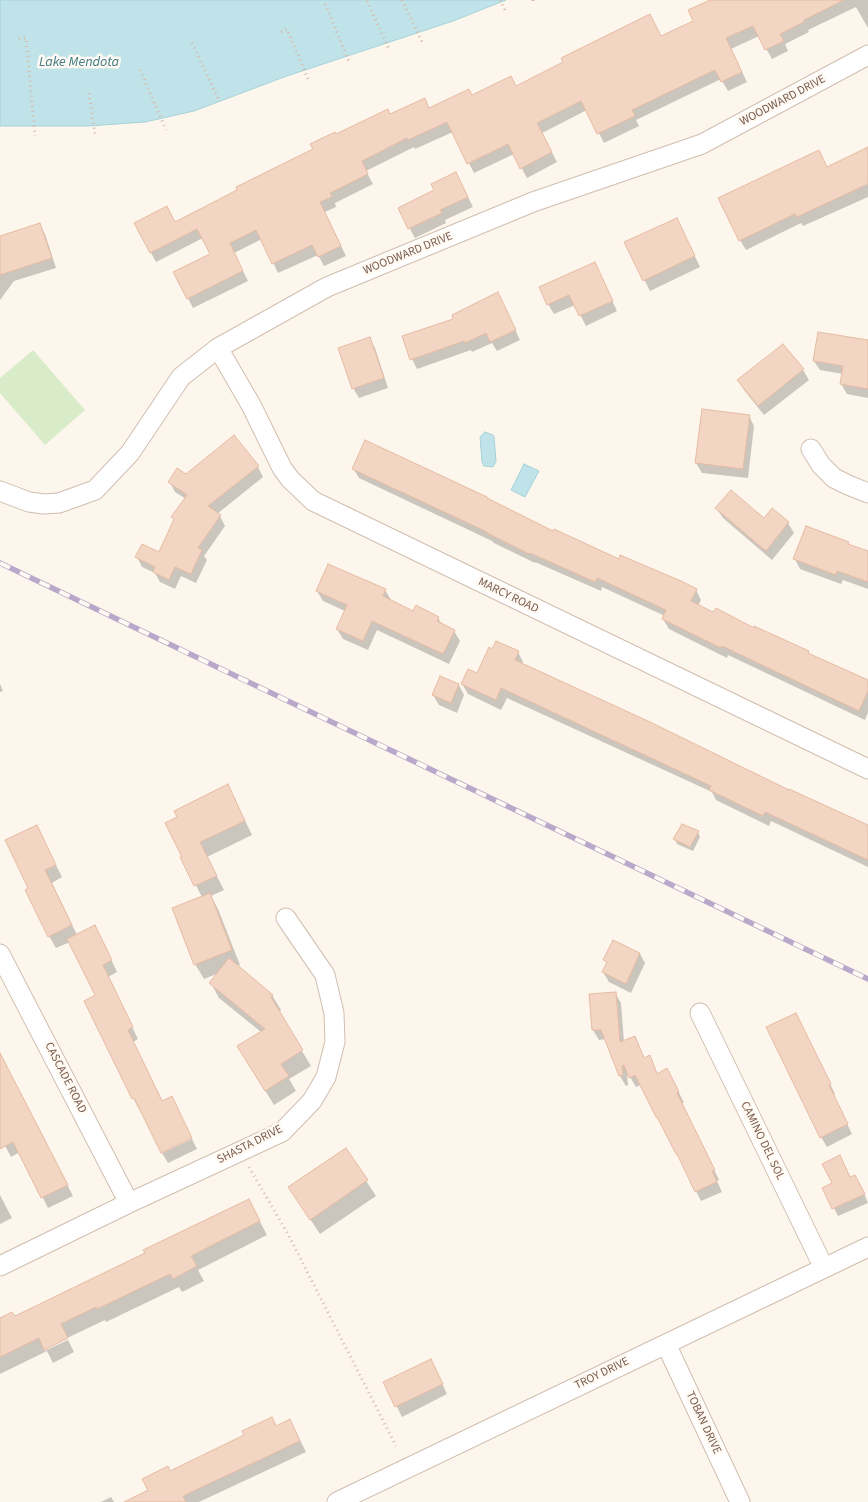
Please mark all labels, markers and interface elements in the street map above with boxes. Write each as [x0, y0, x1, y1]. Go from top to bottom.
water label: Lake Mendota [39, 55, 119, 71]
street label: WOODWARD DRIVE [738, 72, 828, 130]
street label: WOODWARD DRIVE [361, 230, 455, 278]
street label: MARCY ROAD [475, 575, 541, 617]
street label: CASCADE ROAD [41, 1040, 89, 1116]
street label: CAMINO DEL SOL [737, 1099, 787, 1183]
street label: SHASTA DRIVE [215, 1122, 285, 1168]
street label: TROY DRIVE [572, 1355, 632, 1393]
street label: TOBAN DRIVE [682, 1389, 724, 1457]

